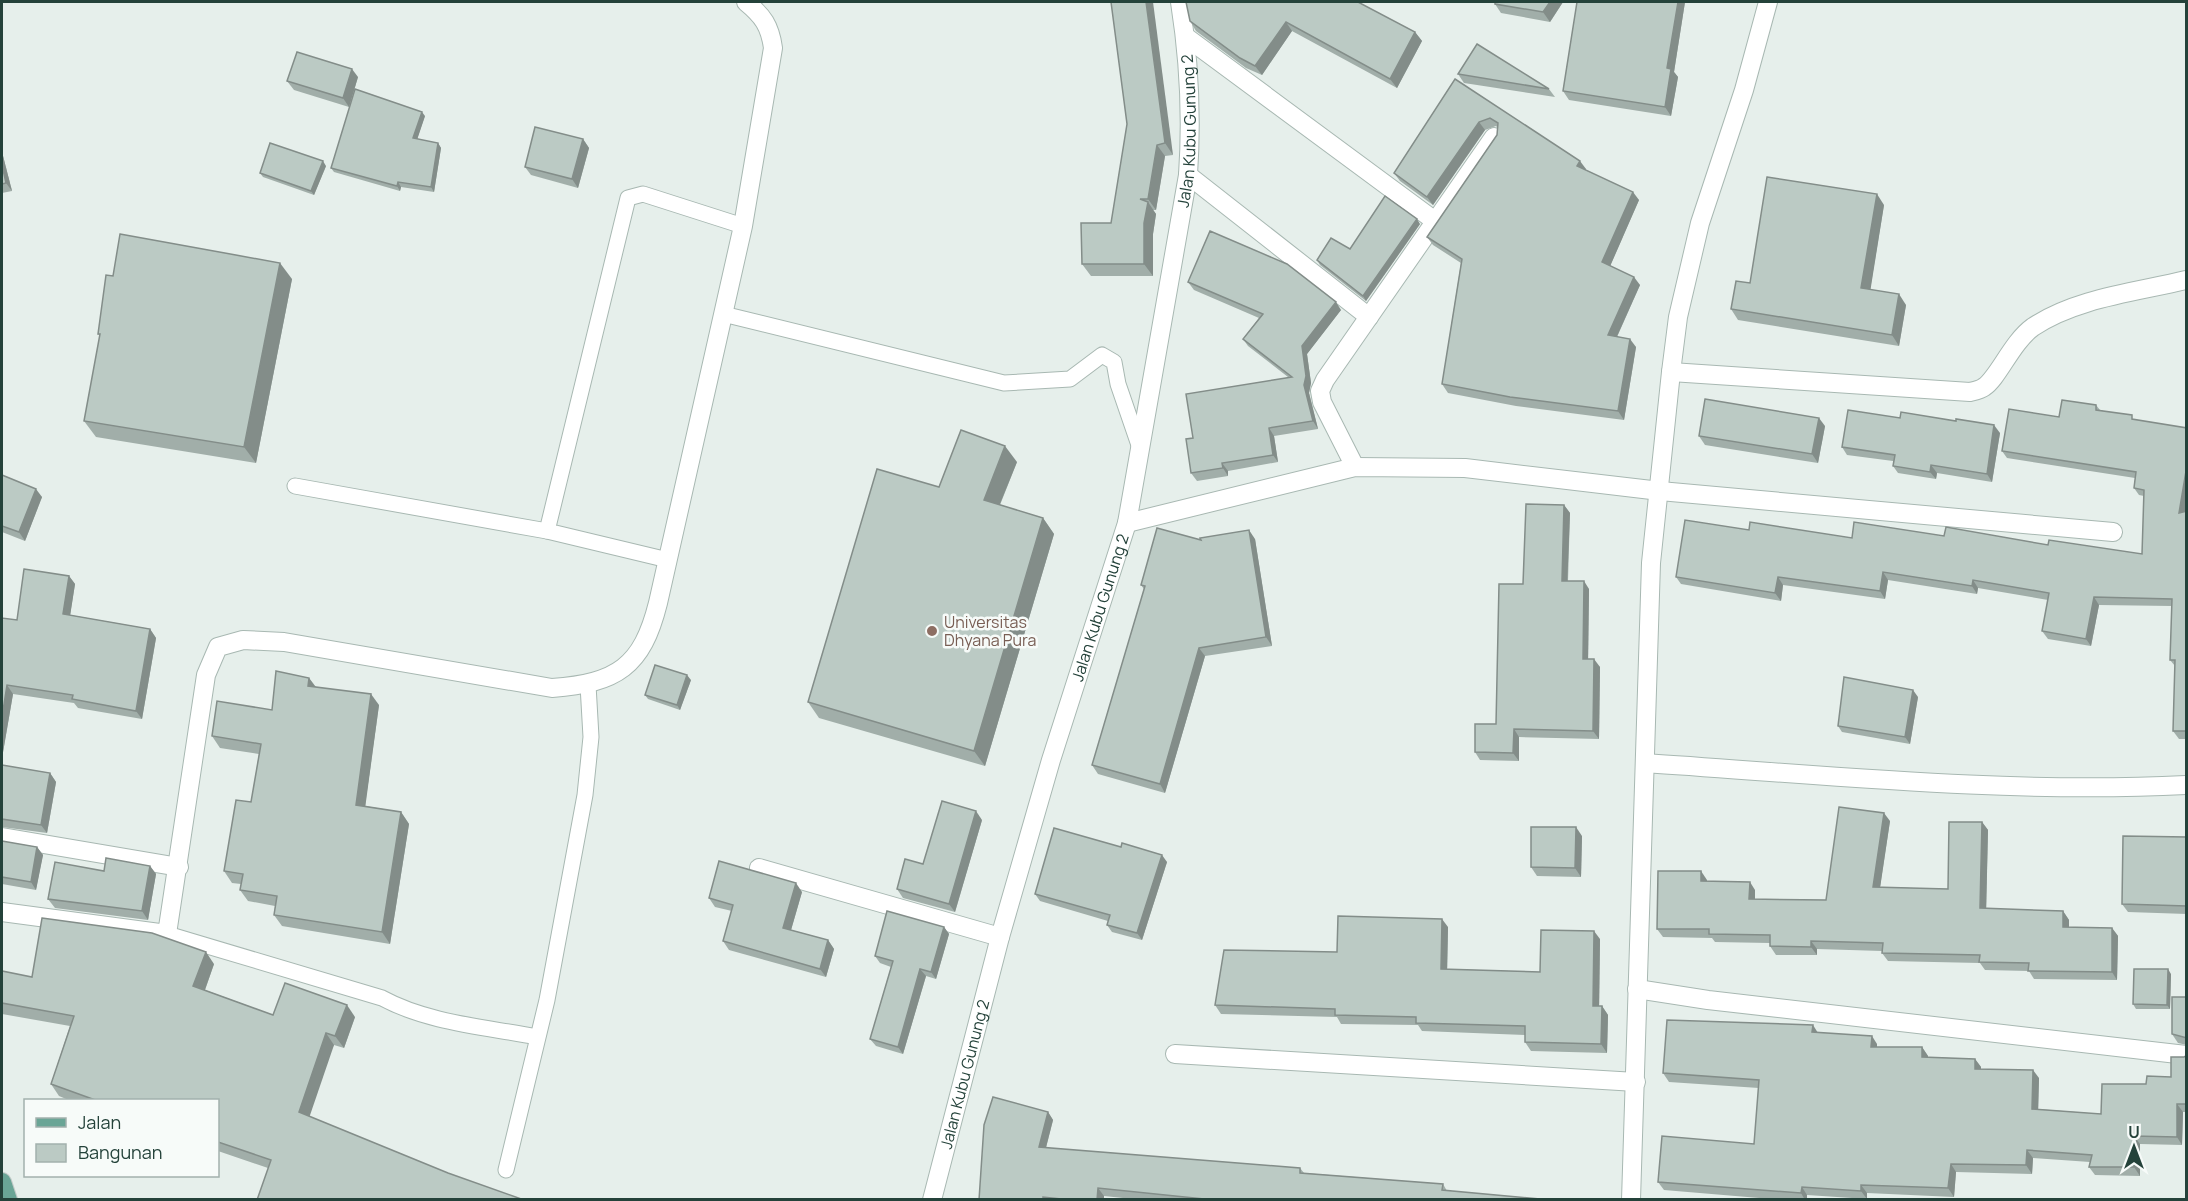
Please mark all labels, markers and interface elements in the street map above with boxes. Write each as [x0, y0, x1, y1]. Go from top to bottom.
street label: Jalan Kubu Gunung 2 [1172, 53, 1201, 209]
street label: Jalan Kubu Gunung 2 [1066, 531, 1134, 684]
place label: Universitas Dhyana Pura [944, 611, 1036, 651]
marker: Universitas Dhyana Pura [925, 624, 939, 638]
street label: Jalan Kubu Gunung 2 [935, 997, 994, 1151]
legend [24, 1099, 219, 1177]
text: Jalan [78, 1110, 121, 1134]
north arrow [2104, 1117, 2164, 1177]
text: U [2128, 1121, 2140, 1143]
text: Bangunan [78, 1140, 162, 1164]

